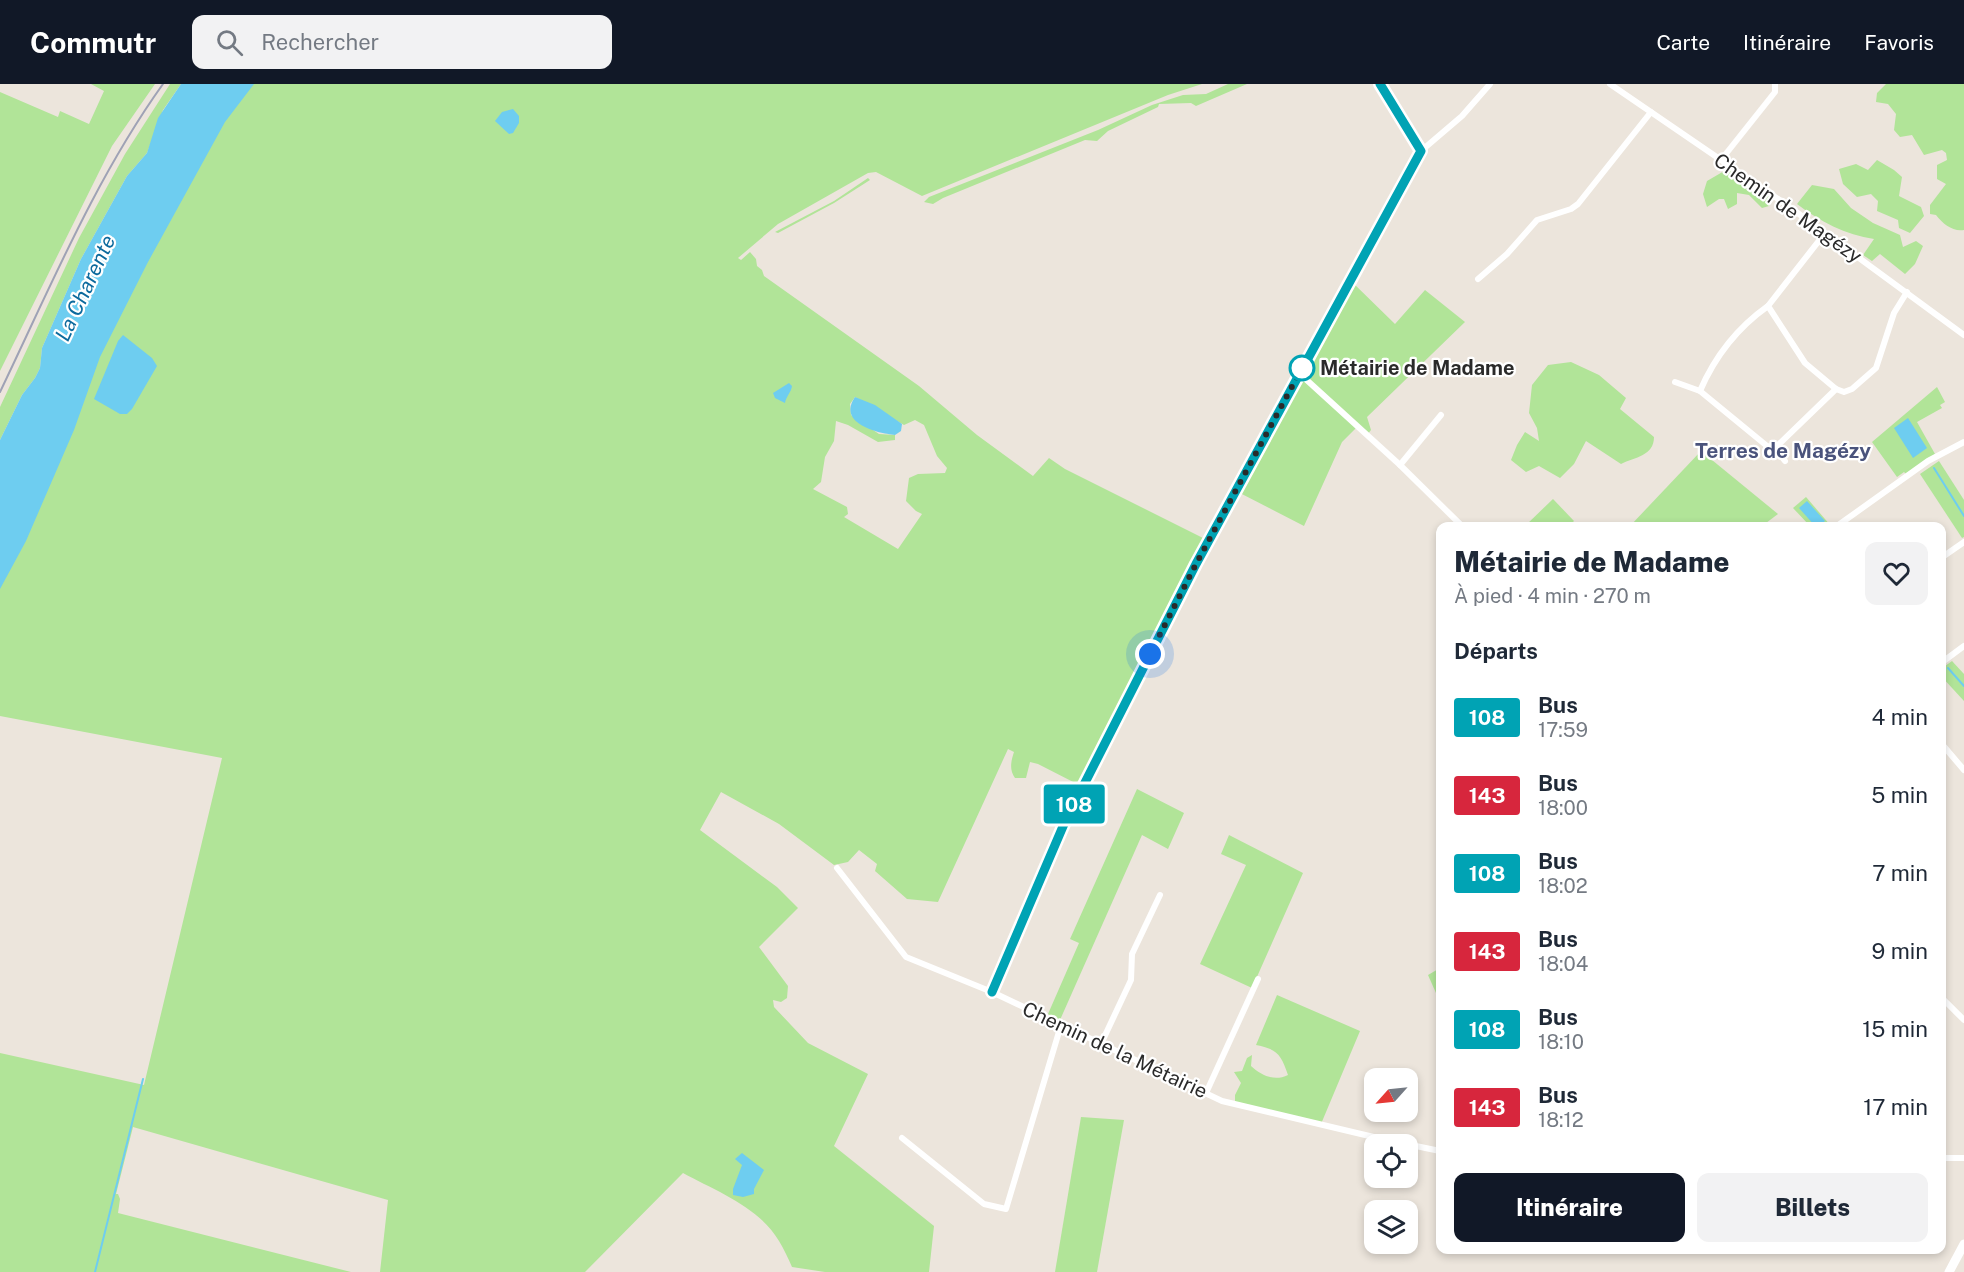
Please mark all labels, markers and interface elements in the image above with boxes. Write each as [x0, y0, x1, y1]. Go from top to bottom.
search box [192, 15, 612, 69]
text: Commutr [30, 26, 156, 59]
icon: search [213, 26, 246, 59]
text: Rechercher [261, 29, 379, 55]
text: Carte [1656, 30, 1710, 55]
text: Itinéraire [1743, 30, 1831, 55]
text: Favoris [1864, 30, 1934, 55]
street label: Chemin de Magézy [1709, 148, 1867, 268]
water label: La Charente [50, 231, 120, 345]
marker: Métairie de Madame [1289, 355, 1315, 381]
place label: Métairie de Madame [1320, 356, 1514, 380]
district label: Terres de Magézy [1695, 438, 1871, 463]
button: heart [1865, 542, 1928, 605]
text: Métairie de Madame [1454, 545, 1730, 578]
text: À pied · 4 min · 270 m [1454, 584, 1651, 608]
text: Départs [1454, 638, 1538, 664]
your location [1135, 639, 1165, 669]
text: Bus [1538, 692, 1578, 718]
text: 4 min [1872, 704, 1928, 730]
text: 108 [1469, 705, 1505, 730]
text: 17:59 [1538, 718, 1588, 742]
text: Bus [1538, 770, 1578, 796]
text: 5 min [1871, 782, 1928, 808]
text: 143 [1469, 783, 1505, 808]
line badge: 108 [1040, 784, 1108, 824]
text: 108 [1056, 792, 1092, 817]
text: 18:00 [1538, 796, 1588, 820]
text: Bus [1538, 848, 1578, 874]
text: 7 min [1872, 860, 1928, 886]
text: 108 [1469, 861, 1505, 886]
text: 18:02 [1538, 874, 1588, 898]
text: Bus [1538, 926, 1578, 952]
text: 9 min [1872, 938, 1928, 964]
text: 143 [1469, 939, 1505, 964]
text: 18:04 [1538, 952, 1588, 976]
street label: Chemin de la Métairie [1019, 997, 1211, 1103]
text: Bus [1538, 1004, 1578, 1030]
text: 15 min [1862, 1016, 1928, 1042]
text: 108 [1469, 1017, 1505, 1042]
text: 18:10 [1538, 1030, 1584, 1054]
north arrow [1364, 1068, 1418, 1122]
map controls [1364, 1068, 1418, 1254]
text: Bus [1538, 1082, 1578, 1108]
text: 17 min [1863, 1094, 1928, 1120]
text: 143 [1469, 1095, 1505, 1120]
text: 18:12 [1538, 1108, 1584, 1132]
button: locate [1364, 1134, 1418, 1188]
button: Itinéraire [1454, 1173, 1685, 1242]
button: Billets [1697, 1173, 1928, 1242]
button: layers [1364, 1200, 1418, 1254]

